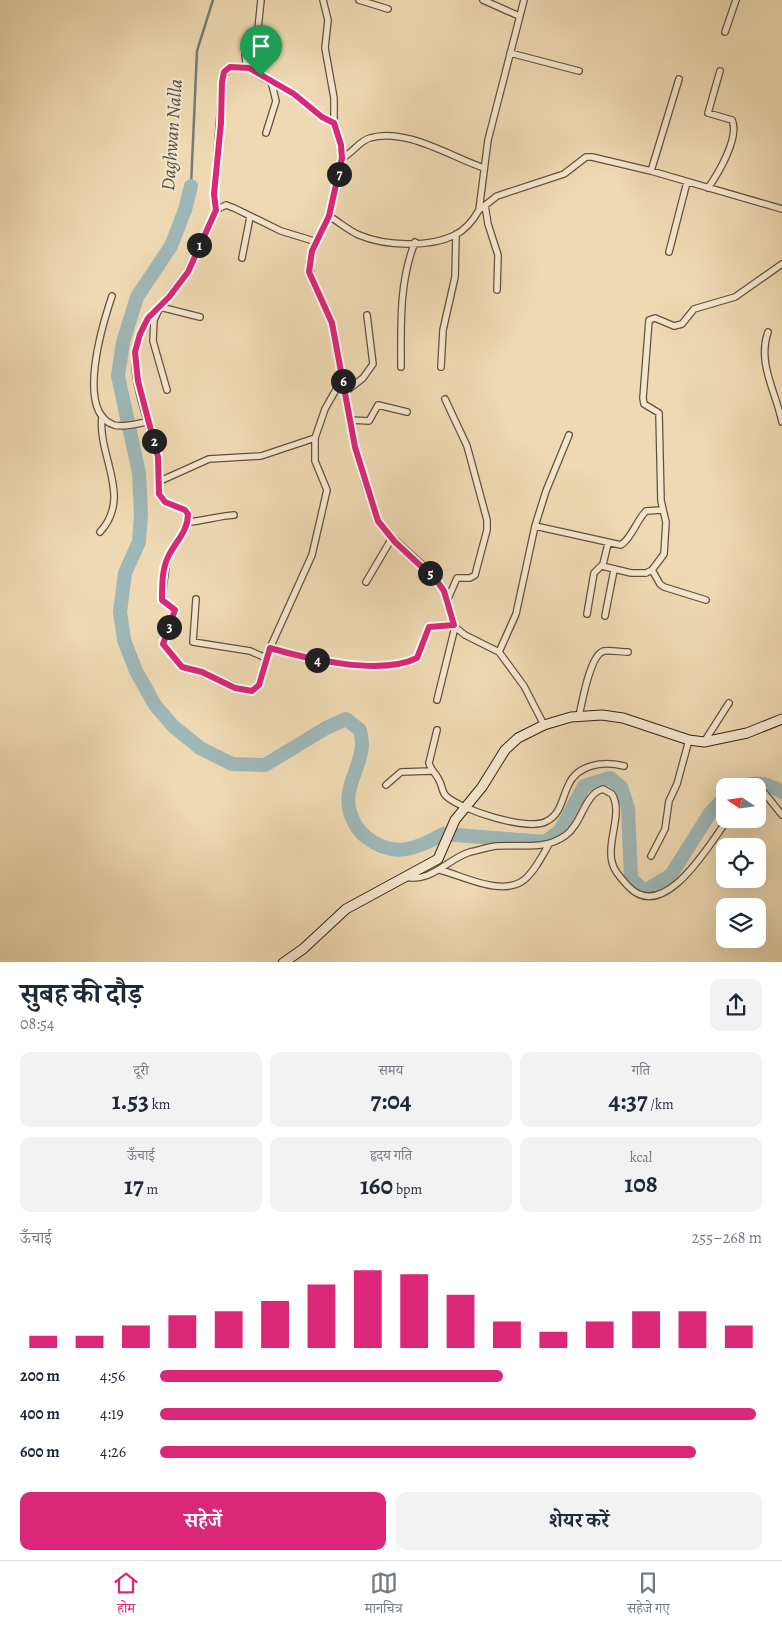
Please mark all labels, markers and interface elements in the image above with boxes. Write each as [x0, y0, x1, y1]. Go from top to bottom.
pin [240, 25, 282, 76]
icon: arrive [247, 32, 275, 60]
water label: Daghwan Nalla [155, 78, 189, 192]
pin: 7 [326, 162, 352, 186]
text: 7 [337, 165, 342, 184]
pin: 1 [186, 232, 212, 258]
text: 1 [197, 236, 202, 255]
pin: 6 [330, 368, 356, 394]
text: 6 [340, 372, 347, 391]
pin: 2 [142, 428, 166, 454]
text: 2 [151, 432, 158, 451]
pin: 5 [418, 560, 442, 586]
text: 5 [428, 564, 433, 583]
pin: 3 [156, 614, 182, 640]
text: 3 [166, 618, 173, 637]
pin: 4 [304, 648, 330, 672]
text: 4 [314, 651, 321, 670]
north arrow [716, 778, 766, 828]
map controls [716, 778, 766, 948]
button: locate [716, 838, 766, 888]
button: layers [716, 898, 766, 948]
text: सुबह की दौड़ [20, 975, 142, 1013]
button: share [710, 979, 762, 1031]
text: 08:54 [20, 1013, 54, 1035]
text: दूरी [133, 1061, 149, 1080]
text: समय [379, 1061, 403, 1080]
text: गति [632, 1061, 650, 1080]
text: 1.53 [112, 1084, 149, 1118]
text: 7:04 [371, 1084, 411, 1118]
text: 4:37 [608, 1084, 648, 1118]
text: km [149, 1095, 170, 1114]
text: /km [648, 1095, 674, 1114]
text: ऊँचाई [127, 1146, 155, 1165]
text: हृदय गति [370, 1146, 412, 1165]
text: kcal [630, 1148, 652, 1167]
text: 108 [624, 1167, 658, 1201]
text: 17 [124, 1169, 144, 1203]
text: 160 [360, 1169, 393, 1203]
text: m [144, 1180, 158, 1199]
text: bpm [393, 1180, 422, 1199]
text: ऊँचाई [20, 1227, 52, 1249]
text: 255–268 m [692, 1227, 762, 1249]
text: 200 m [20, 1365, 60, 1387]
text: 4:56 [100, 1365, 125, 1387]
text: 400 m [20, 1403, 60, 1425]
text: 4:19 [100, 1403, 124, 1425]
text: 600 m [20, 1441, 60, 1463]
text: 4:26 [100, 1441, 126, 1463]
button: सहेजें [20, 1492, 386, 1550]
button: शेयर करें [396, 1492, 762, 1550]
tab: होम [112, 1569, 140, 1622]
tab: मानचित्र [365, 1569, 403, 1622]
tab: सहेजे गए [627, 1569, 670, 1622]

